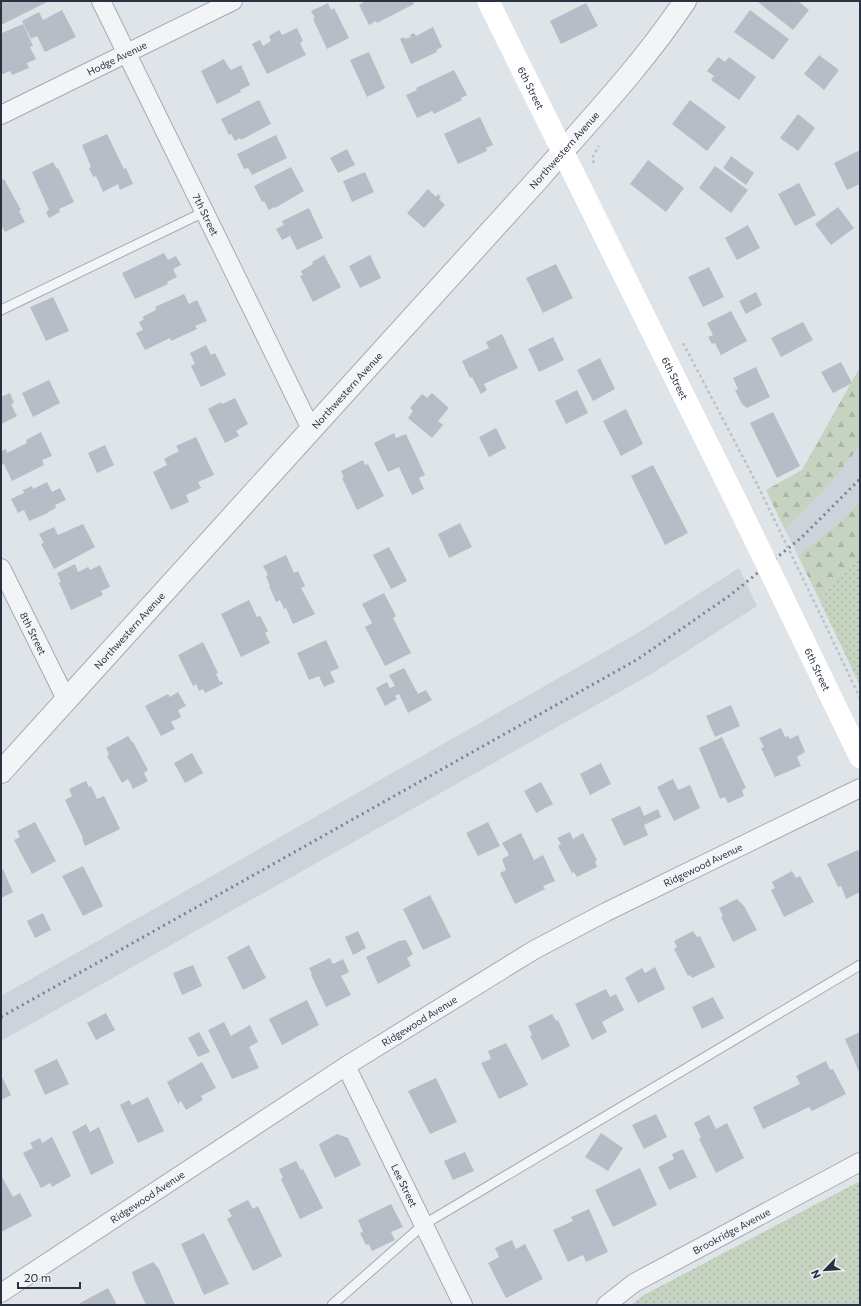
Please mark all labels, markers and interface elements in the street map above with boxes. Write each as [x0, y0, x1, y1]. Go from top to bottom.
street label: Hodge Avenue [85, 38, 149, 78]
street label: 6th Street [515, 65, 547, 111]
street label: Northwestern Avenue [527, 109, 601, 191]
street label: 7th Street [190, 192, 221, 238]
street label: Northwestern Avenue [309, 350, 385, 431]
street label: 6th Street [659, 355, 691, 401]
street label: Northwestern Avenue [91, 590, 167, 671]
street label: 8th Street [18, 610, 49, 657]
street label: 6th Street [802, 646, 833, 693]
street label: Ridgewood Avenue [661, 840, 744, 889]
street label: Ridgewood Avenue [379, 993, 459, 1049]
street label: Lee Street [389, 1162, 420, 1209]
street label: Ridgewood Avenue [108, 1168, 187, 1226]
street label: Brookridge Avenue [691, 1205, 772, 1256]
north arrow [805, 1250, 845, 1290]
scale bar [18, 1264, 80, 1290]
text: N [808, 1268, 823, 1281]
text: 20 m [24, 1270, 51, 1284]

